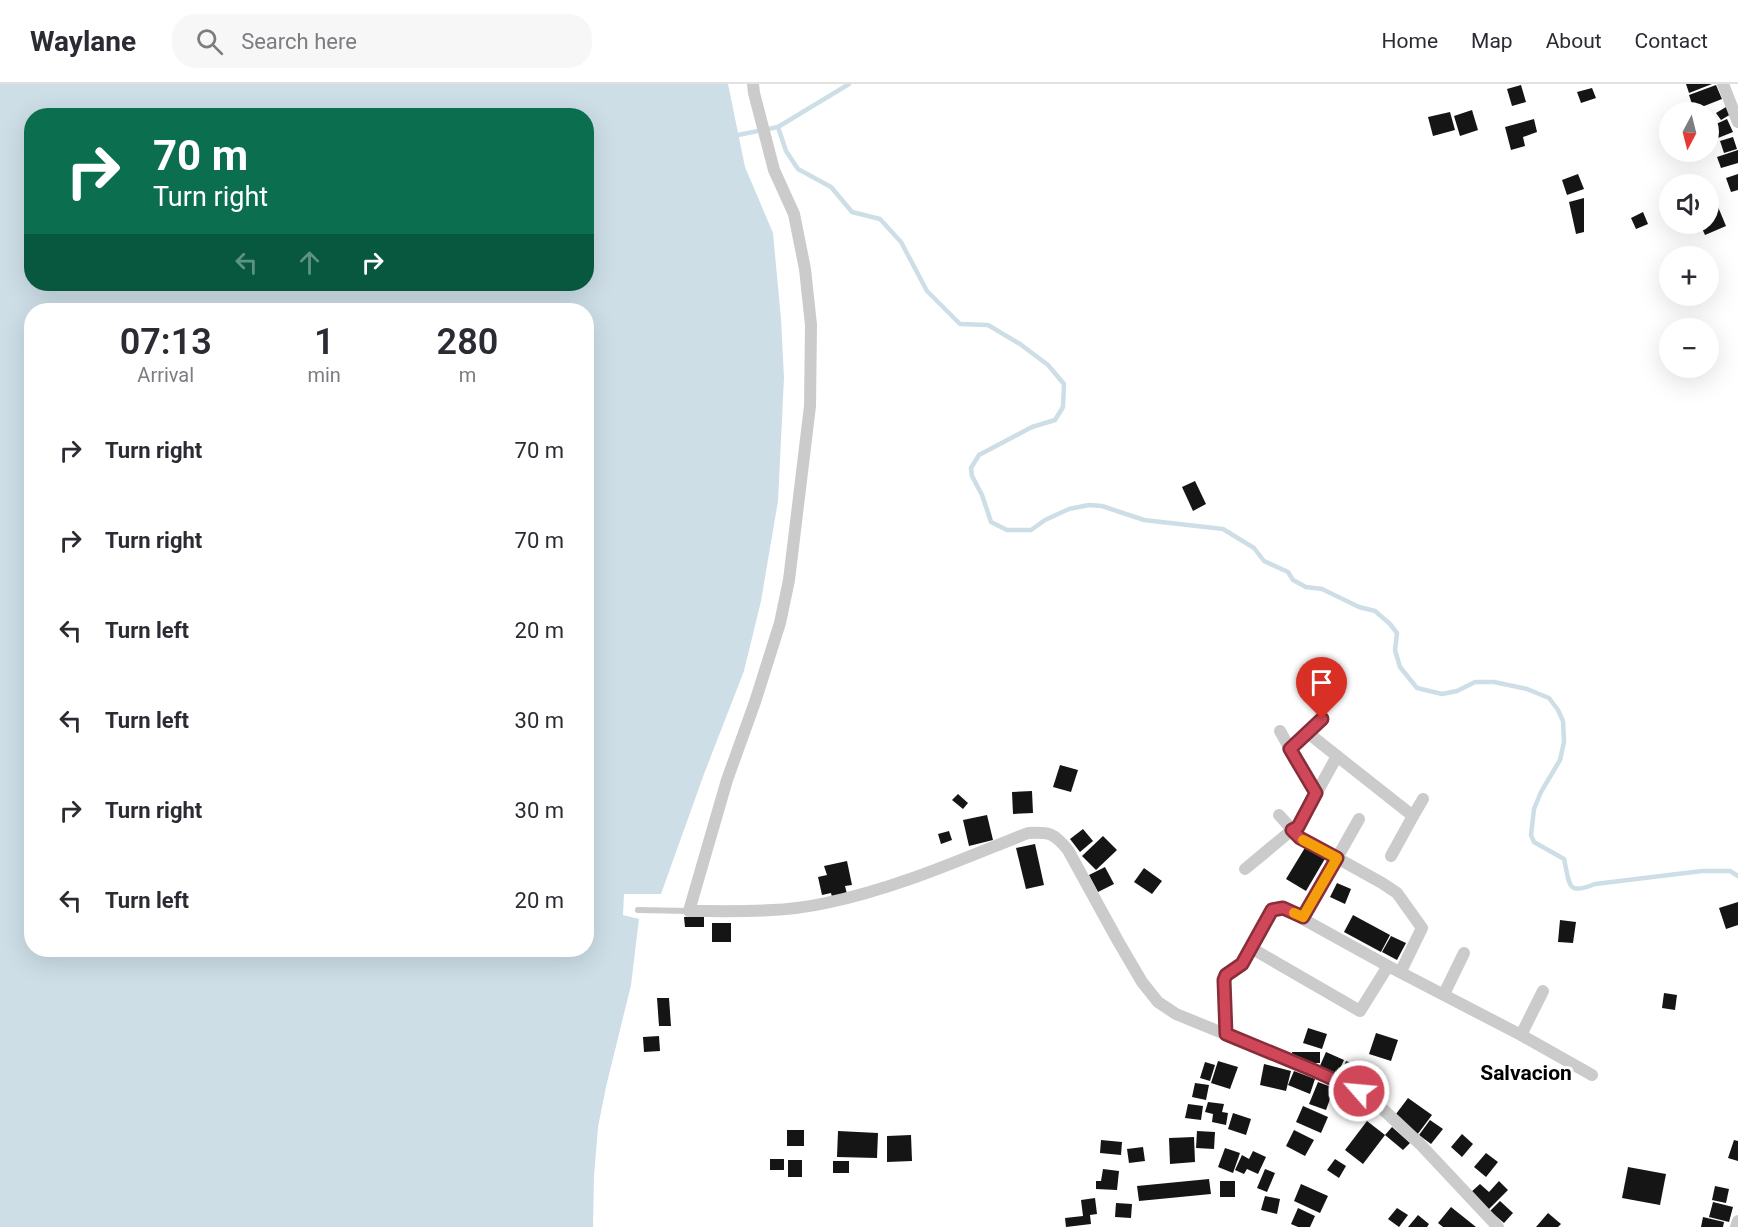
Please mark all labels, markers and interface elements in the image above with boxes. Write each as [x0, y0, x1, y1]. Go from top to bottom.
search box [172, 14, 592, 68]
text: Waylane [30, 25, 136, 58]
icon: search [193, 25, 226, 58]
text: Search here [241, 29, 357, 54]
text: Home [1382, 29, 1438, 53]
text: Map [1471, 29, 1513, 53]
text: About [1546, 29, 1602, 53]
text: Contact [1635, 29, 1708, 53]
north arrow [1659, 102, 1719, 162]
map controls [1659, 102, 1719, 378]
text: 70 m [153, 131, 248, 180]
icon: right [54, 132, 132, 210]
button: sound [1659, 174, 1719, 234]
text: Turn right [153, 181, 268, 213]
icon: left [230, 246, 263, 279]
icon: ahead [293, 246, 326, 279]
icon: right [356, 246, 389, 279]
button: + [1659, 246, 1719, 306]
button: − [1659, 318, 1719, 378]
text: 07:13 [120, 321, 212, 363]
text: 1 [314, 321, 334, 363]
text: 280 [437, 321, 498, 363]
text: Arrival [137, 363, 194, 387]
text: min [307, 363, 341, 387]
text: m [459, 363, 476, 387]
icon: right [54, 434, 87, 467]
text: Turn right [105, 438, 202, 463]
text: 70 m [515, 438, 564, 463]
icon: right [54, 524, 87, 557]
text: Turn right [105, 528, 202, 553]
text: 70 m [515, 528, 564, 553]
icon: left [54, 614, 87, 647]
text: Turn left [105, 618, 189, 643]
text: 20 m [515, 618, 564, 643]
pin [1296, 657, 1347, 719]
icon: arrive [1305, 666, 1338, 699]
icon: left [54, 704, 87, 737]
text: Turn left [105, 708, 189, 733]
text: 30 m [515, 708, 564, 733]
icon: right [54, 794, 87, 827]
text: Turn right [105, 798, 202, 823]
text: 30 m [515, 798, 564, 823]
icon: left [54, 884, 87, 917]
text: Turn left [105, 888, 189, 913]
text: 20 m [515, 888, 564, 913]
position arrow [1327, 1059, 1391, 1123]
district label: Salvacion [1480, 1061, 1572, 1085]

